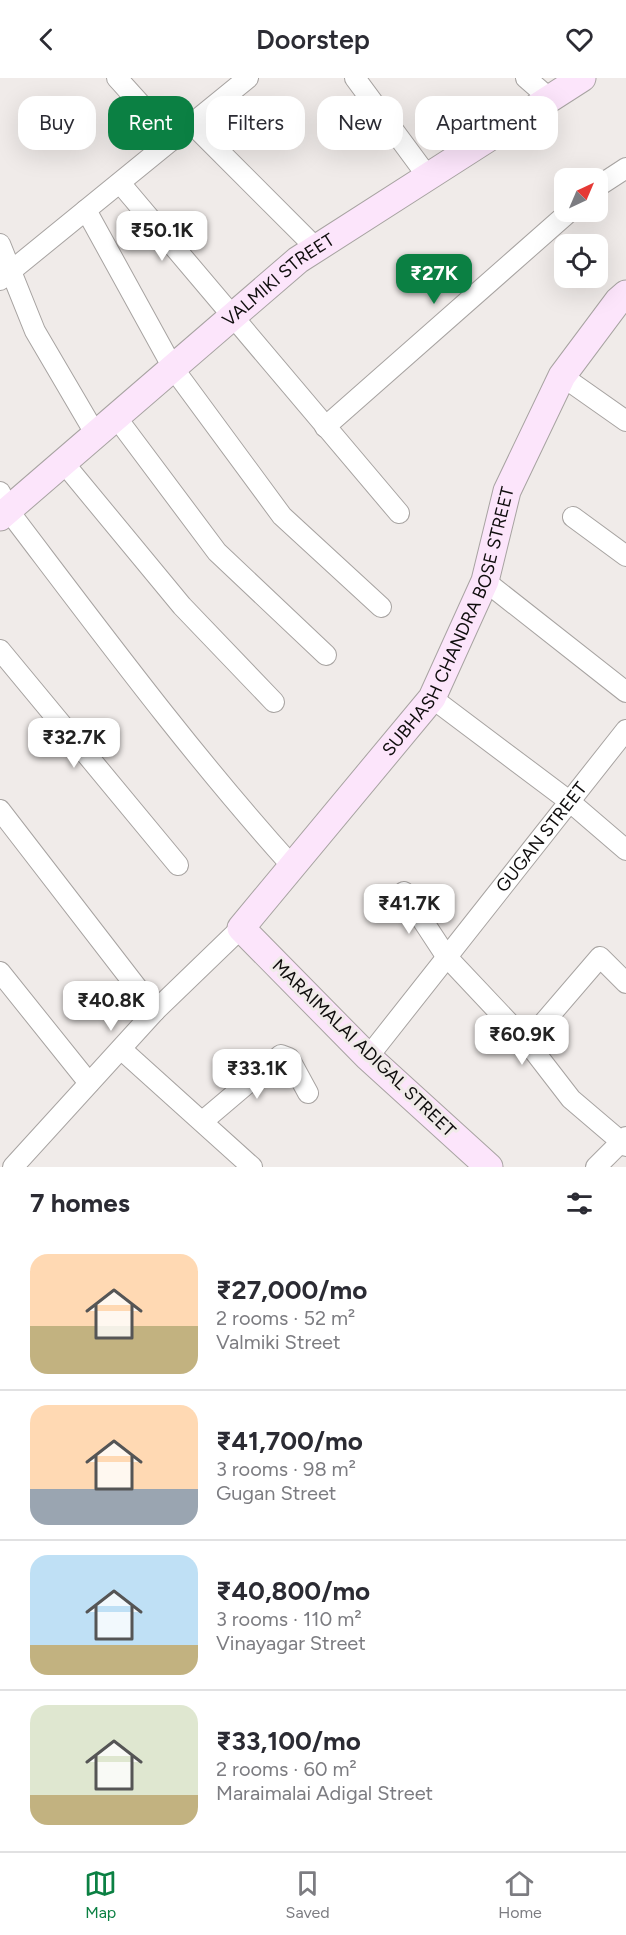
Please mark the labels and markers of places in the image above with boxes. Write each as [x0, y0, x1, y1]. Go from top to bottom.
pin: ₹50.1K [113, 211, 211, 262]
pin: ₹27K [398, 254, 470, 305]
pin: ₹32.7K [25, 718, 123, 769]
pin: ₹41.7K [360, 884, 458, 935]
pin: ₹40.8K [62, 981, 160, 1032]
pin: ₹60.9K [473, 1015, 571, 1066]
pin: ₹33.1K [208, 1049, 306, 1100]

